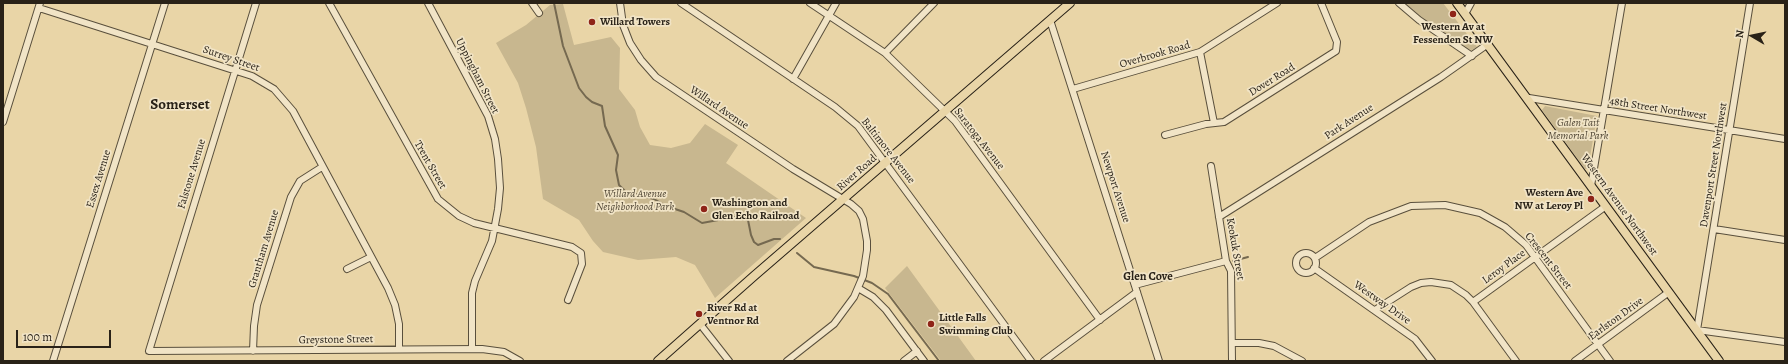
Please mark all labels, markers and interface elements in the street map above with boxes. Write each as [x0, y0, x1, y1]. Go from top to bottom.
marker: Western Av at Fessenden St NW [1448, 9, 1458, 19]
place label: Willard Towers [600, 15, 670, 29]
north arrow [1732, 16, 1772, 56]
marker: Willard Towers [587, 17, 597, 27]
place label: Western Av at Fessenden St NW [1413, 20, 1493, 46]
text: N [1732, 29, 1748, 39]
street label: Uppingham Street [452, 36, 502, 116]
street label: Overbrook Road [1118, 39, 1192, 71]
street label: Surrey Street [201, 43, 261, 75]
street label: Dover Road [1246, 61, 1298, 99]
street label: Willard Avenue [687, 83, 751, 133]
street label: 48th Street Northwest [1608, 95, 1708, 123]
district label: Somerset [150, 96, 210, 114]
street label: Park Avenue [1322, 101, 1376, 143]
street label: Davenport Street Northwest [1698, 102, 1730, 228]
street label: Saratoga Avenue [951, 106, 1007, 172]
street label: Baltimore Avenue [858, 116, 918, 186]
park label: Galen Tait Memorial Park [1548, 116, 1608, 142]
street label: Falstone Avenue [175, 137, 209, 211]
street label: Trent Street [411, 138, 449, 192]
street label: Essex Avenue [84, 148, 114, 210]
street label: Newport Avenue [1097, 150, 1133, 224]
street label: River Road [834, 152, 880, 194]
street label: Western Avenue Northwest [1578, 152, 1660, 258]
place label: Western Ave NW at Leroy Pl [1515, 186, 1583, 212]
park label: Willard Avenue Neighborhood Park [596, 187, 674, 213]
marker: Western Ave NW at Leroy Pl [1586, 194, 1596, 204]
place label: Washington and Glen Echo Railroad [712, 196, 799, 222]
marker: Washington and Glen Echo Railroad [699, 204, 709, 214]
street label: Grantham Avenue [246, 208, 282, 290]
street label: Keokuk Street [1223, 217, 1247, 281]
street label: Crescent Street [1522, 230, 1574, 292]
street label: Leroy Place [1480, 247, 1528, 287]
district label: Glen Cove [1123, 270, 1173, 284]
street label: Westway Drive [1351, 278, 1413, 328]
street label: Earlston Drive [1586, 295, 1646, 343]
place label: River Rd at Ventnor Rd [707, 301, 759, 327]
marker: River Rd at Ventnor Rd [694, 309, 704, 319]
place label: Little Falls Swimming Club [939, 311, 1013, 337]
marker: Little Falls Swimming Club [926, 319, 936, 329]
scale bar [18, 322, 113, 348]
text: 100 m [23, 329, 52, 345]
street label: Greystone Street [299, 333, 373, 347]

